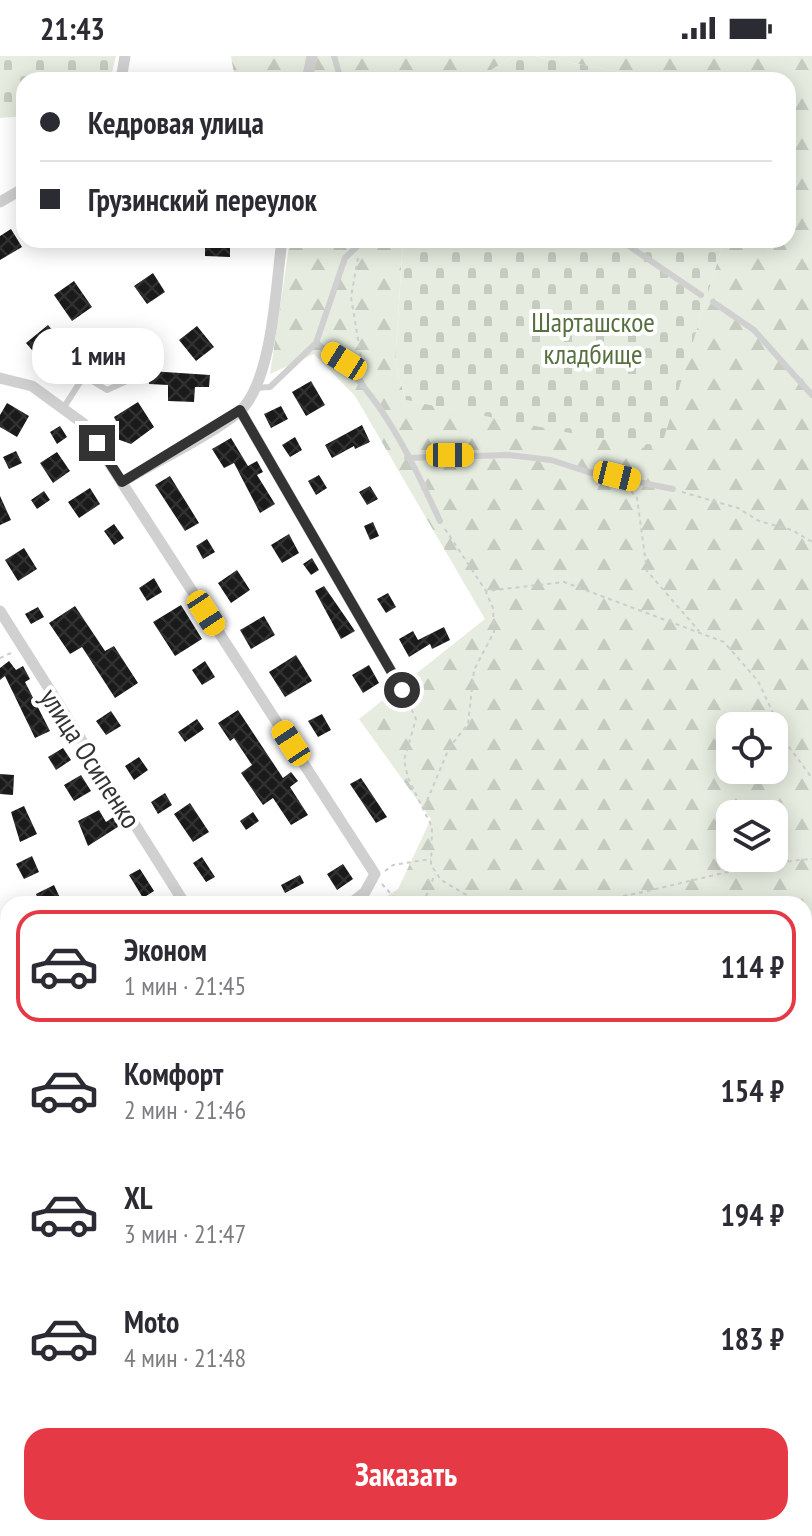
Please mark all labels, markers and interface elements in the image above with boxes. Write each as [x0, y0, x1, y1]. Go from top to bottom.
text: 21:43 [40, 9, 105, 48]
text: Кедровая улица [88, 103, 264, 142]
text: Грузинский переулок [88, 180, 317, 219]
park label: Шарташское кладбище [531, 303, 655, 372]
callout: 1 мин [31, 327, 163, 383]
car [317, 338, 371, 384]
text: 1 мин [70, 339, 126, 372]
route end [79, 425, 115, 461]
car [426, 443, 474, 467]
car [591, 459, 643, 493]
car [183, 586, 229, 640]
route start [384, 672, 420, 708]
street label: улица Осипенко [32, 681, 150, 835]
map controls [716, 712, 788, 872]
button: locate [716, 712, 788, 784]
car [268, 716, 314, 770]
button: layers [716, 800, 788, 872]
icon: car [28, 930, 100, 1002]
text: Эконом [124, 930, 207, 969]
text: 114 ₽ [720, 947, 784, 986]
text: 1 мин · 21:45 [124, 969, 246, 1002]
icon: car [28, 1054, 100, 1126]
text: Комфорт [124, 1054, 223, 1093]
text: 154 ₽ [720, 1071, 784, 1110]
text: 2 мин · 21:46 [124, 1093, 246, 1126]
icon: car [28, 1178, 100, 1250]
text: XL [124, 1178, 153, 1217]
text: 194 ₽ [720, 1195, 784, 1234]
text: 3 мин · 21:47 [124, 1217, 246, 1250]
icon: car [28, 1302, 100, 1374]
text: Moto [124, 1302, 179, 1341]
text: 183 ₽ [720, 1319, 784, 1358]
text: 4 мин · 21:48 [124, 1341, 246, 1374]
button: Заказать [24, 1428, 788, 1520]

